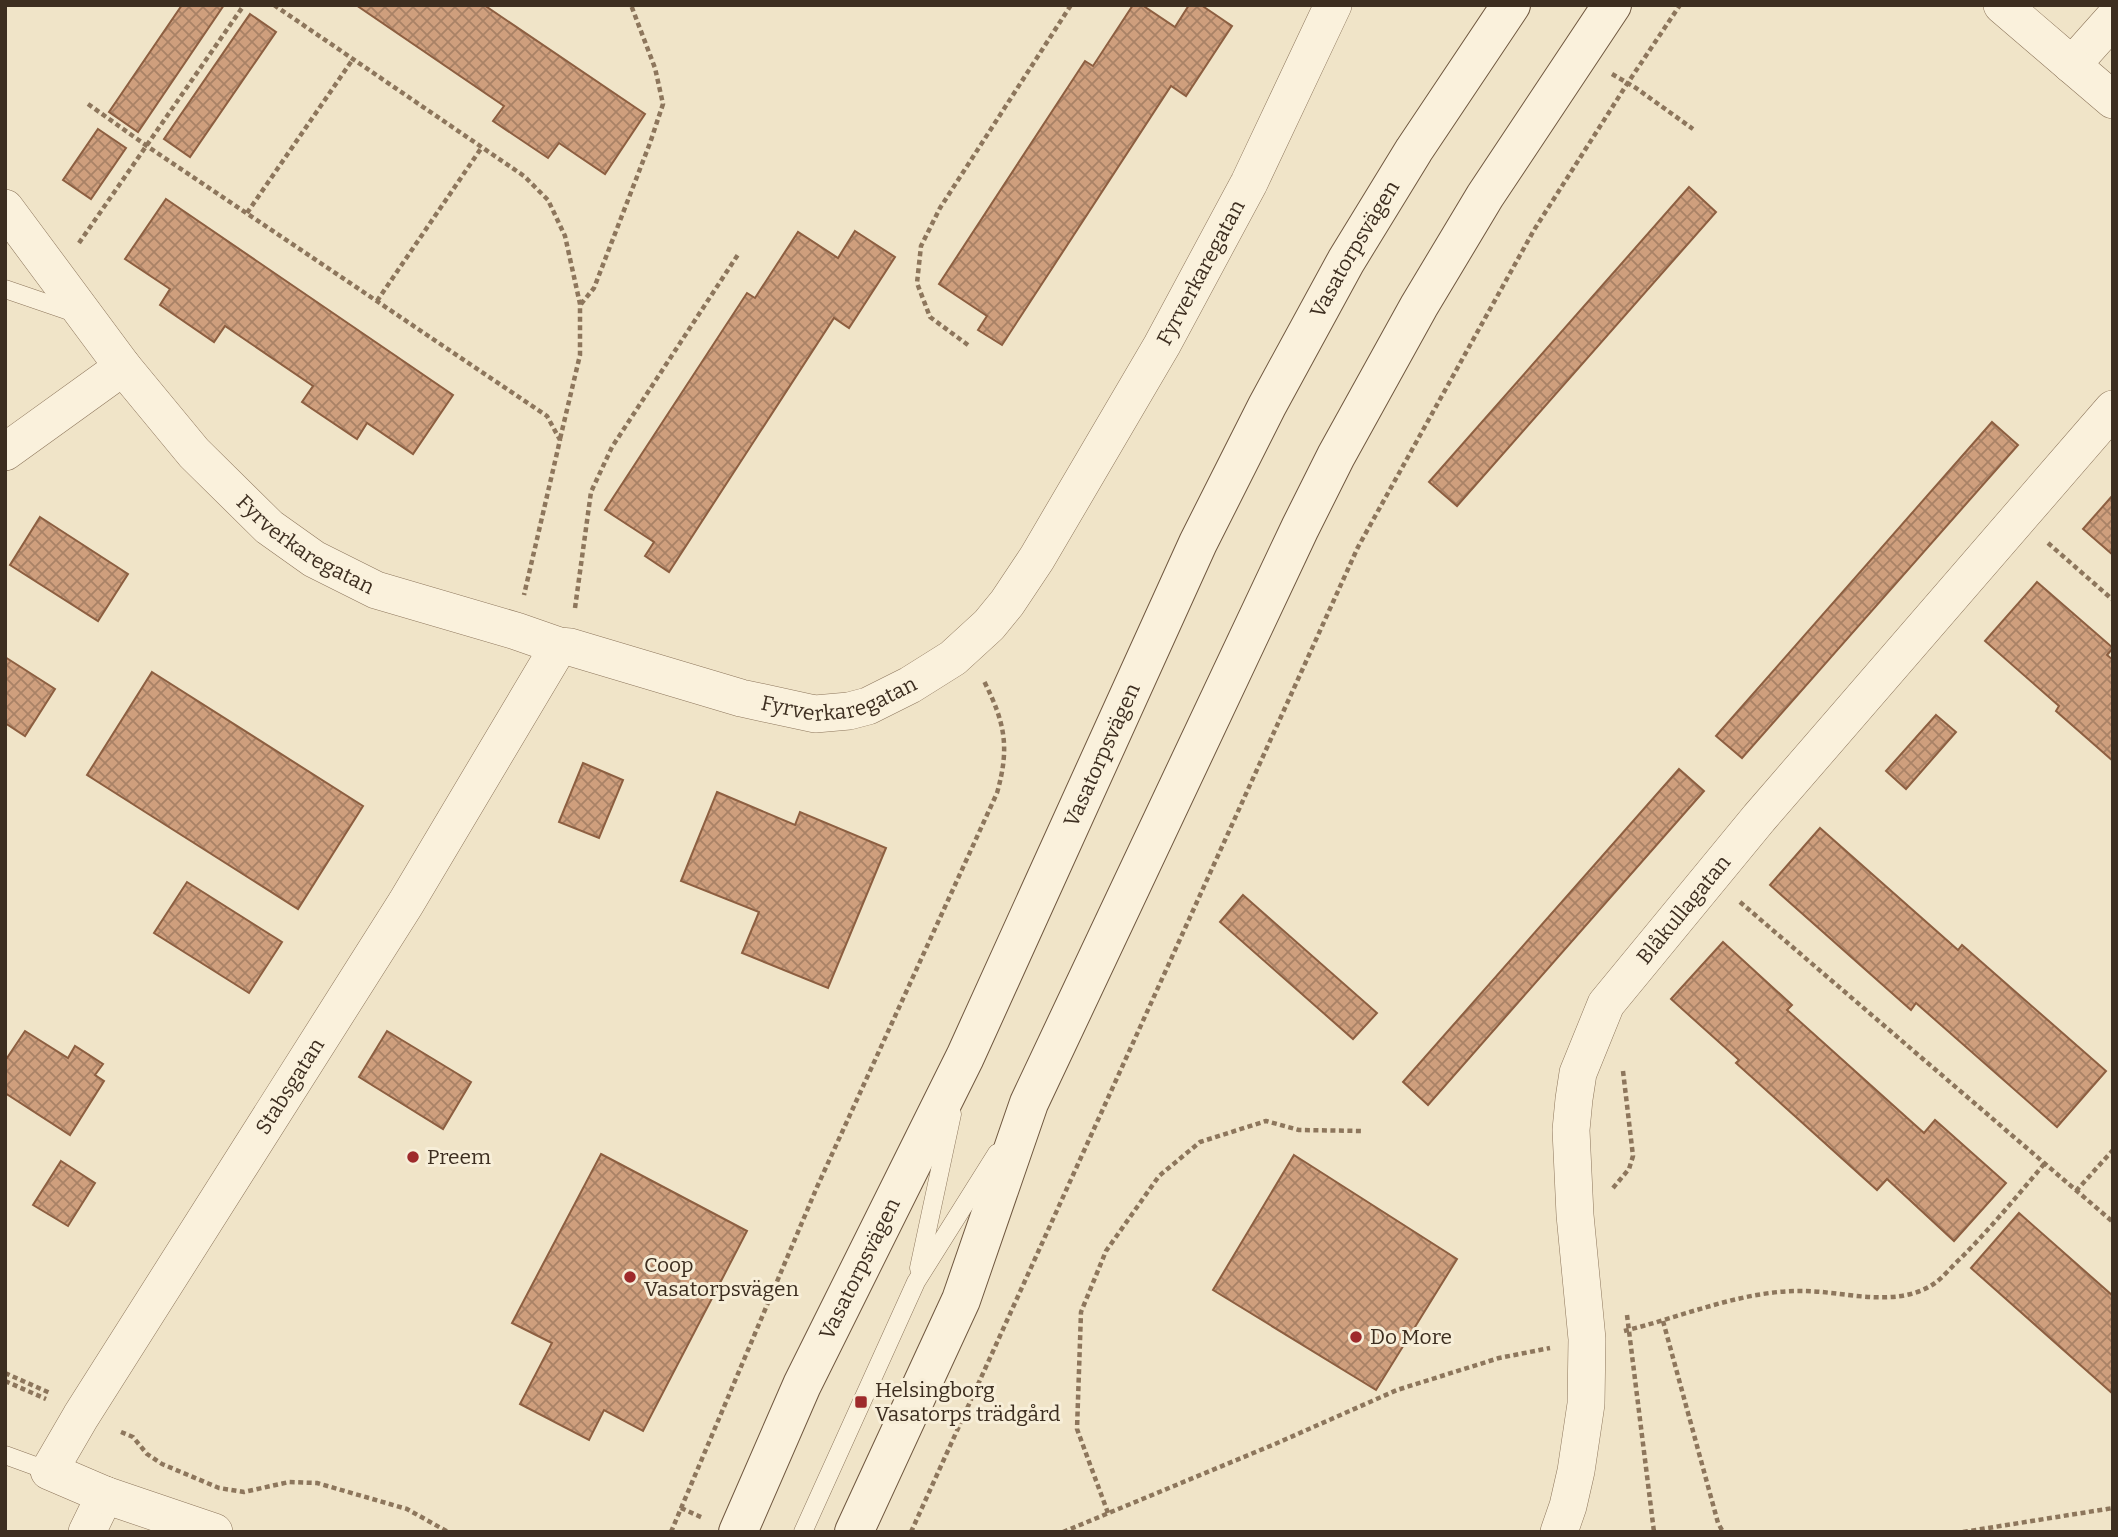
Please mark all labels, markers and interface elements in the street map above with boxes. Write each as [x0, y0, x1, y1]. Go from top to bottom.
street label: Vasatorpsvägen [1304, 176, 1405, 322]
street label: Fyrverkaregatan [1151, 195, 1250, 350]
street label: Fyrverkaregatan [231, 489, 378, 600]
street label: Fyrverkaregatan [759, 671, 921, 727]
street label: Vasatorpsvägen [1058, 679, 1146, 831]
street label: Blåkullagatan [1631, 850, 1736, 970]
street label: Stabsgatan [250, 1033, 330, 1139]
place label: Preem [427, 1144, 491, 1170]
marker: Preem [405, 1149, 421, 1165]
street label: Vasatorpsvägen [814, 1194, 906, 1344]
place label: Coop Vasatorpsvägen [644, 1252, 799, 1302]
marker: Coop Vasatorpsvägen [622, 1269, 638, 1285]
place label: Do More [1370, 1324, 1452, 1350]
marker: Do More [1348, 1329, 1364, 1345]
place label: Helsingborg Vasatorps trädgård [875, 1377, 1060, 1427]
marker: Helsingborg Vasatorps trädgård [853, 1394, 869, 1410]

